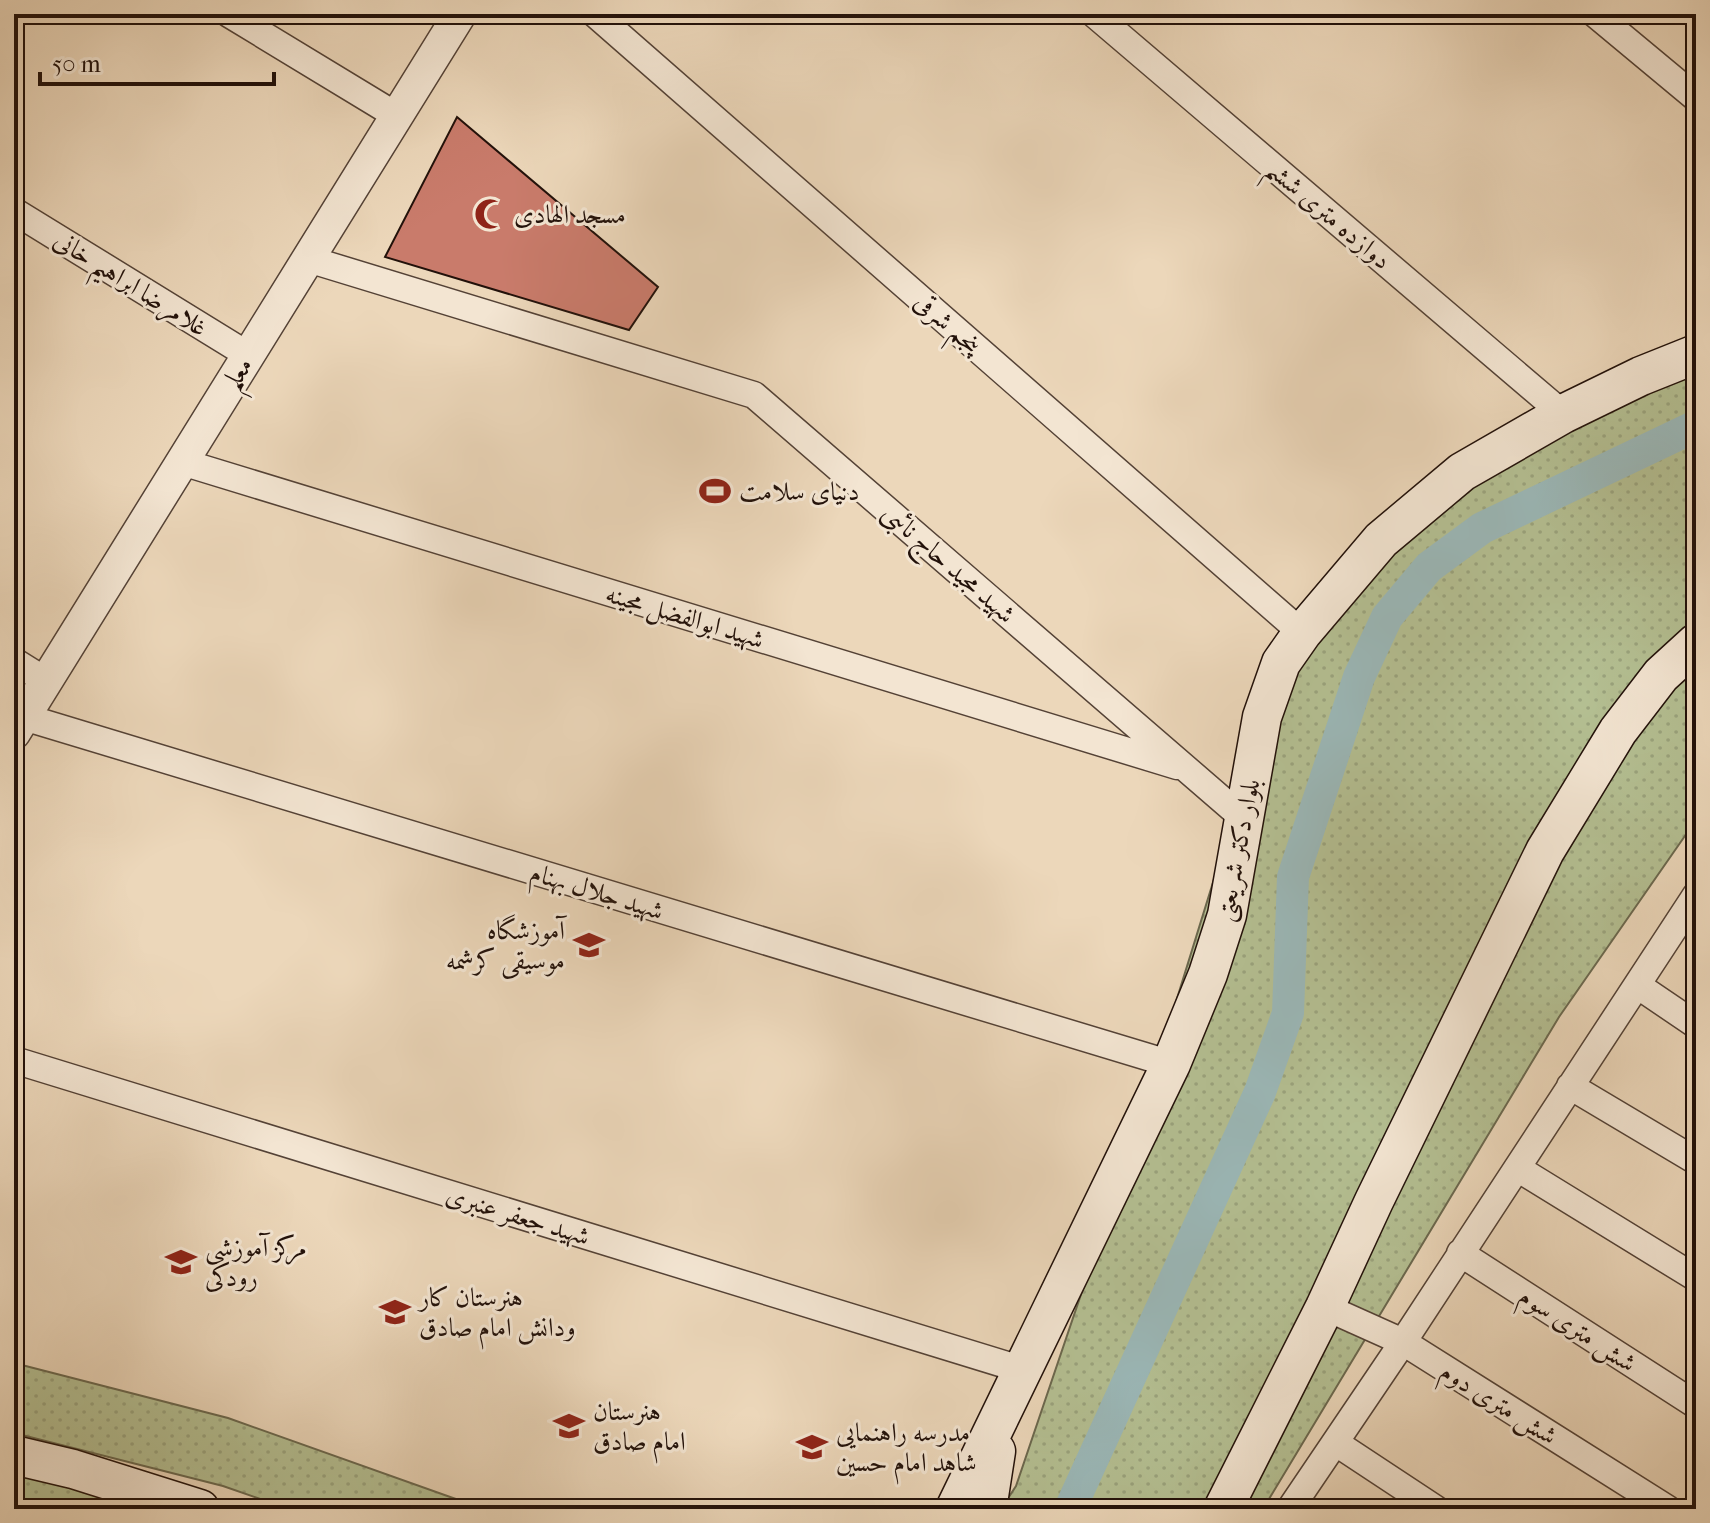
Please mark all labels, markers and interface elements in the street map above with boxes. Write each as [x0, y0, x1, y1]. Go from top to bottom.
scale bar [40, 36, 274, 86]
text: 50 m [52, 50, 101, 78]
street label: دوازده متری ششم [1253, 153, 1398, 283]
mosque icon: مسجد الهادی [473, 197, 507, 231]
place label: مسجد الهادی [514, 199, 626, 230]
street label: غلامرضا ابراهیم خانی [43, 224, 213, 352]
street label: پنجم شرقی [902, 286, 989, 369]
street label: معلم [216, 351, 268, 400]
sports icon: دنیای سلامت [698, 474, 732, 508]
place label: دنیای سلامت [739, 476, 859, 507]
street label: شهید مجید حاج نائبی [870, 497, 1022, 636]
street label: شهید ابوالفضل مجینه [601, 578, 768, 657]
street label: بلوار دکتر شریعتی [1208, 776, 1269, 925]
street label: شهید جلال بهنام [524, 856, 667, 933]
place label: آموزشگاه موسیقی کرشمه [446, 914, 567, 979]
school or university icon: آموزشگاه موسیقی کرشمه [572, 928, 606, 962]
street label: شهید جعفر عنبری [442, 1179, 594, 1253]
place label: مرکز آموزشی رودکی [205, 1232, 307, 1293]
school or university icon: مرکز آموزشی رودکی [164, 1245, 198, 1279]
street label: شش متری سوم [1509, 1280, 1642, 1385]
place label: هنرستان کار ودانش امام صادق [416, 1282, 576, 1350]
school or university icon: هنرستان کار ودانش امام صادق [378, 1295, 412, 1329]
street label: شش متری دوم [1431, 1355, 1563, 1458]
place label: هنرستان امام صادق [593, 1396, 686, 1464]
school or university icon: هنرستان امام صادق [552, 1409, 586, 1443]
place label: مدرسه راهنمایی شاهد امام حسین [836, 1417, 977, 1485]
school or university icon: مدرسه راهنمایی شاهد امام حسین [795, 1430, 829, 1464]

